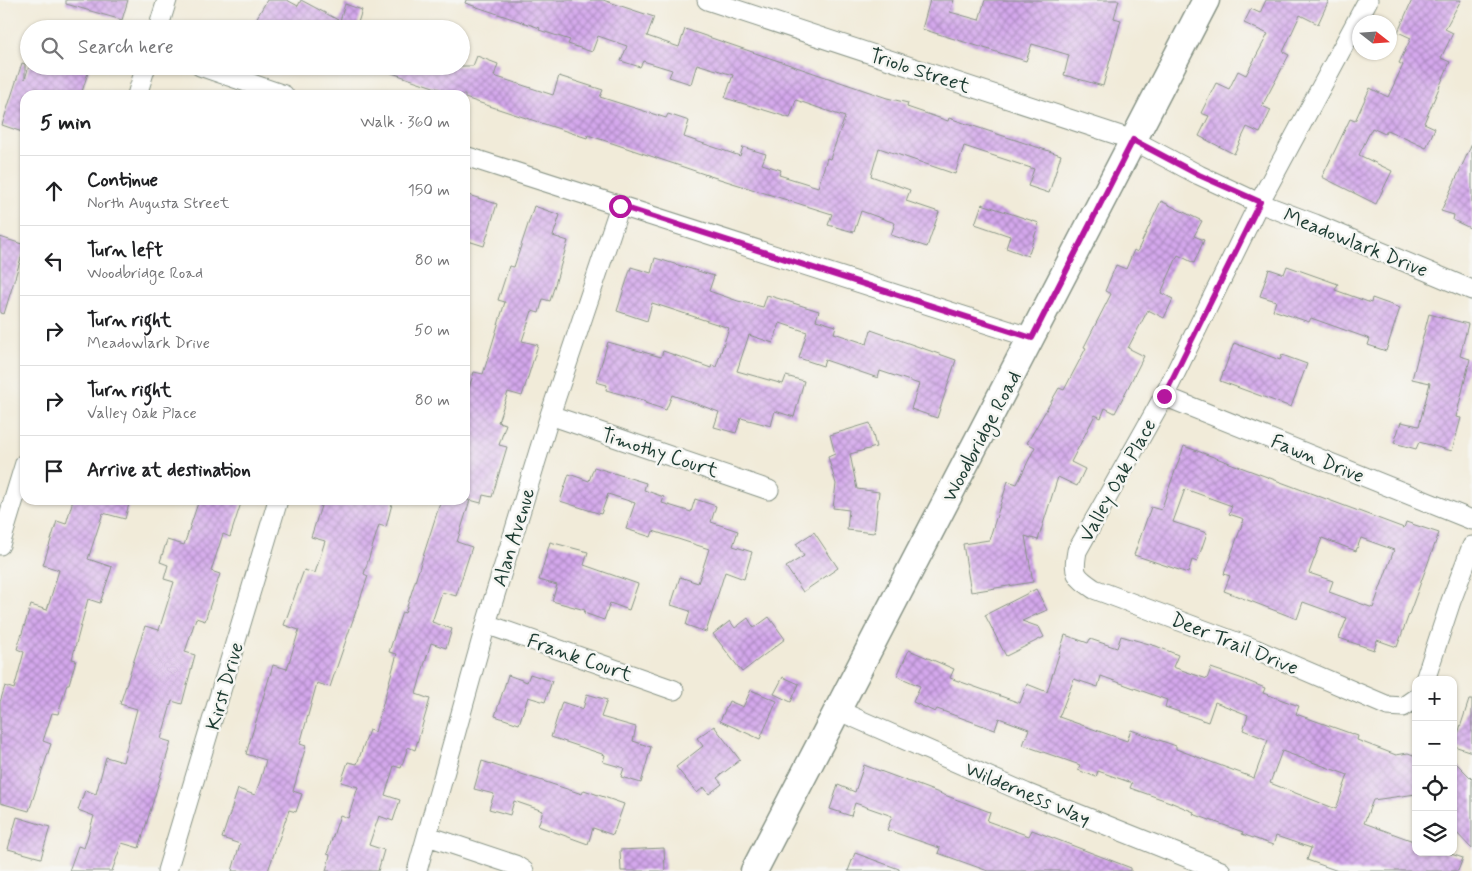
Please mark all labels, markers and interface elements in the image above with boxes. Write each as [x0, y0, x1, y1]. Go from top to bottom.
north arrow [1352, 15, 1397, 60]
search box [20, 20, 470, 75]
icon: search [38, 34, 66, 62]
text: Search here [78, 35, 174, 60]
street label: Triolo Street [866, 42, 974, 100]
text: 5 min [40, 109, 92, 137]
text: Walk · 360 m [360, 112, 450, 133]
text: Continue [87, 168, 158, 193]
icon: ahead [40, 177, 68, 205]
text: 150 m [408, 180, 450, 201]
text: North Augusta Street [87, 193, 229, 214]
route start [609, 195, 632, 218]
street label: Meadowlark Drive [1279, 202, 1432, 285]
text: Turn left [87, 238, 163, 263]
icon: left [40, 247, 68, 275]
text: 80 m [415, 250, 450, 271]
text: Woodbridge Road [87, 263, 203, 284]
text: Turn right [87, 308, 171, 333]
icon: right [40, 317, 68, 345]
text: 50 m [414, 320, 450, 341]
text: Meadowlark Drive [87, 333, 210, 354]
street label: Woodbridge Road [936, 366, 1029, 508]
text: Turn right [87, 378, 171, 403]
route end [1153, 385, 1176, 408]
icon: right [40, 387, 68, 415]
text: 80 m [415, 390, 450, 411]
text: Valley Oak Place [87, 403, 197, 424]
street label: Valley Oak Place [1073, 414, 1163, 547]
street label: Timothy Court [598, 422, 722, 485]
street label: Fawn Drive [1267, 428, 1368, 490]
icon: arrive [40, 457, 68, 485]
text: Arrive at destination [87, 458, 251, 483]
street label: Alan Avenue [487, 485, 542, 590]
street label: Deer Trail Drive [1167, 607, 1302, 682]
street label: Frank Court [523, 628, 636, 689]
street label: Kirst Drive [200, 639, 251, 733]
map controls [1412, 676, 1457, 856]
button: + [1412, 676, 1457, 721]
button: − [1412, 721, 1457, 766]
street label: Wilderness Way [961, 756, 1094, 833]
button: locate [1412, 766, 1457, 811]
button: layers [1412, 811, 1457, 856]

